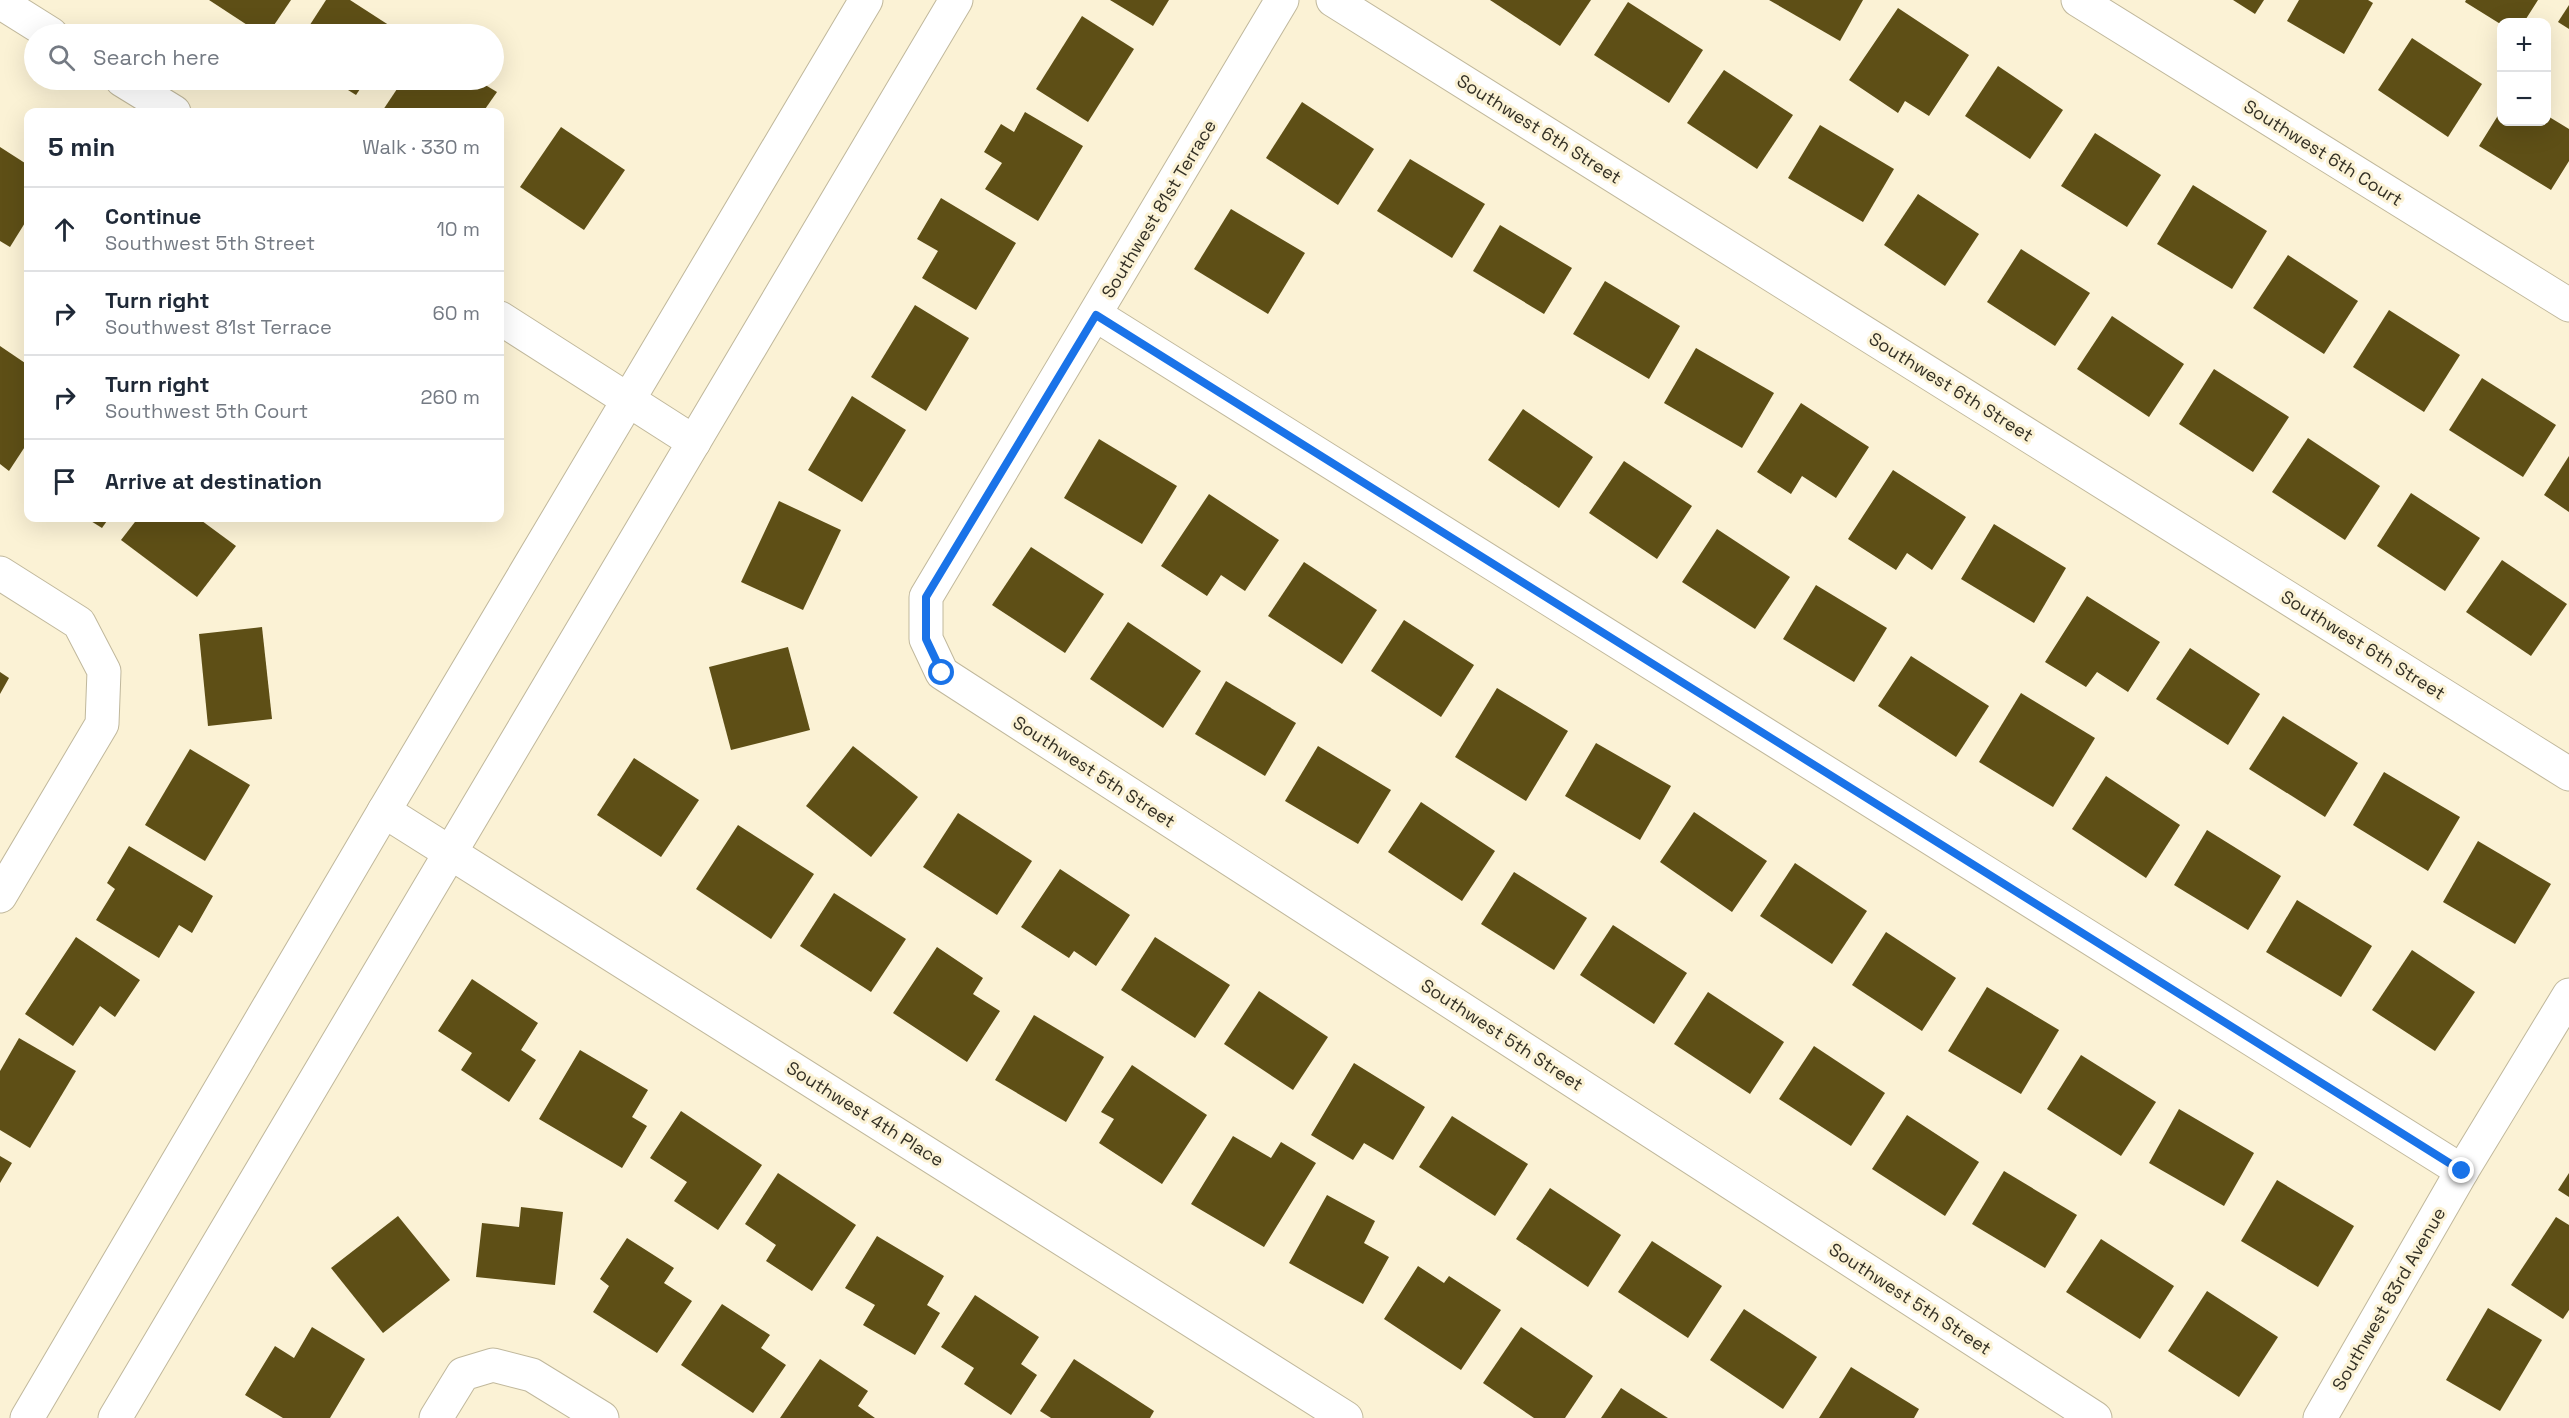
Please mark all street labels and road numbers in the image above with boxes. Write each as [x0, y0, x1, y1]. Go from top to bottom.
street label: Southwest 6th Street [1453, 69, 1626, 189]
street label: Southwest 6th Court [2239, 94, 2407, 211]
street label: Southwest 81st Terrace [1096, 115, 1221, 302]
street label: Southwest 6th Street [1865, 327, 2038, 447]
street label: Southwest 6th Street [2277, 585, 2450, 705]
street label: Southwest 5th Street [1009, 710, 1180, 833]
street label: Southwest 5th Street [1417, 973, 1588, 1096]
street label: Southwest 4th Place [782, 1056, 948, 1171]
street label: Southwest 83rd Avenue [2327, 1203, 2450, 1394]
street label: Southwest 5th Street [1825, 1237, 1996, 1360]

